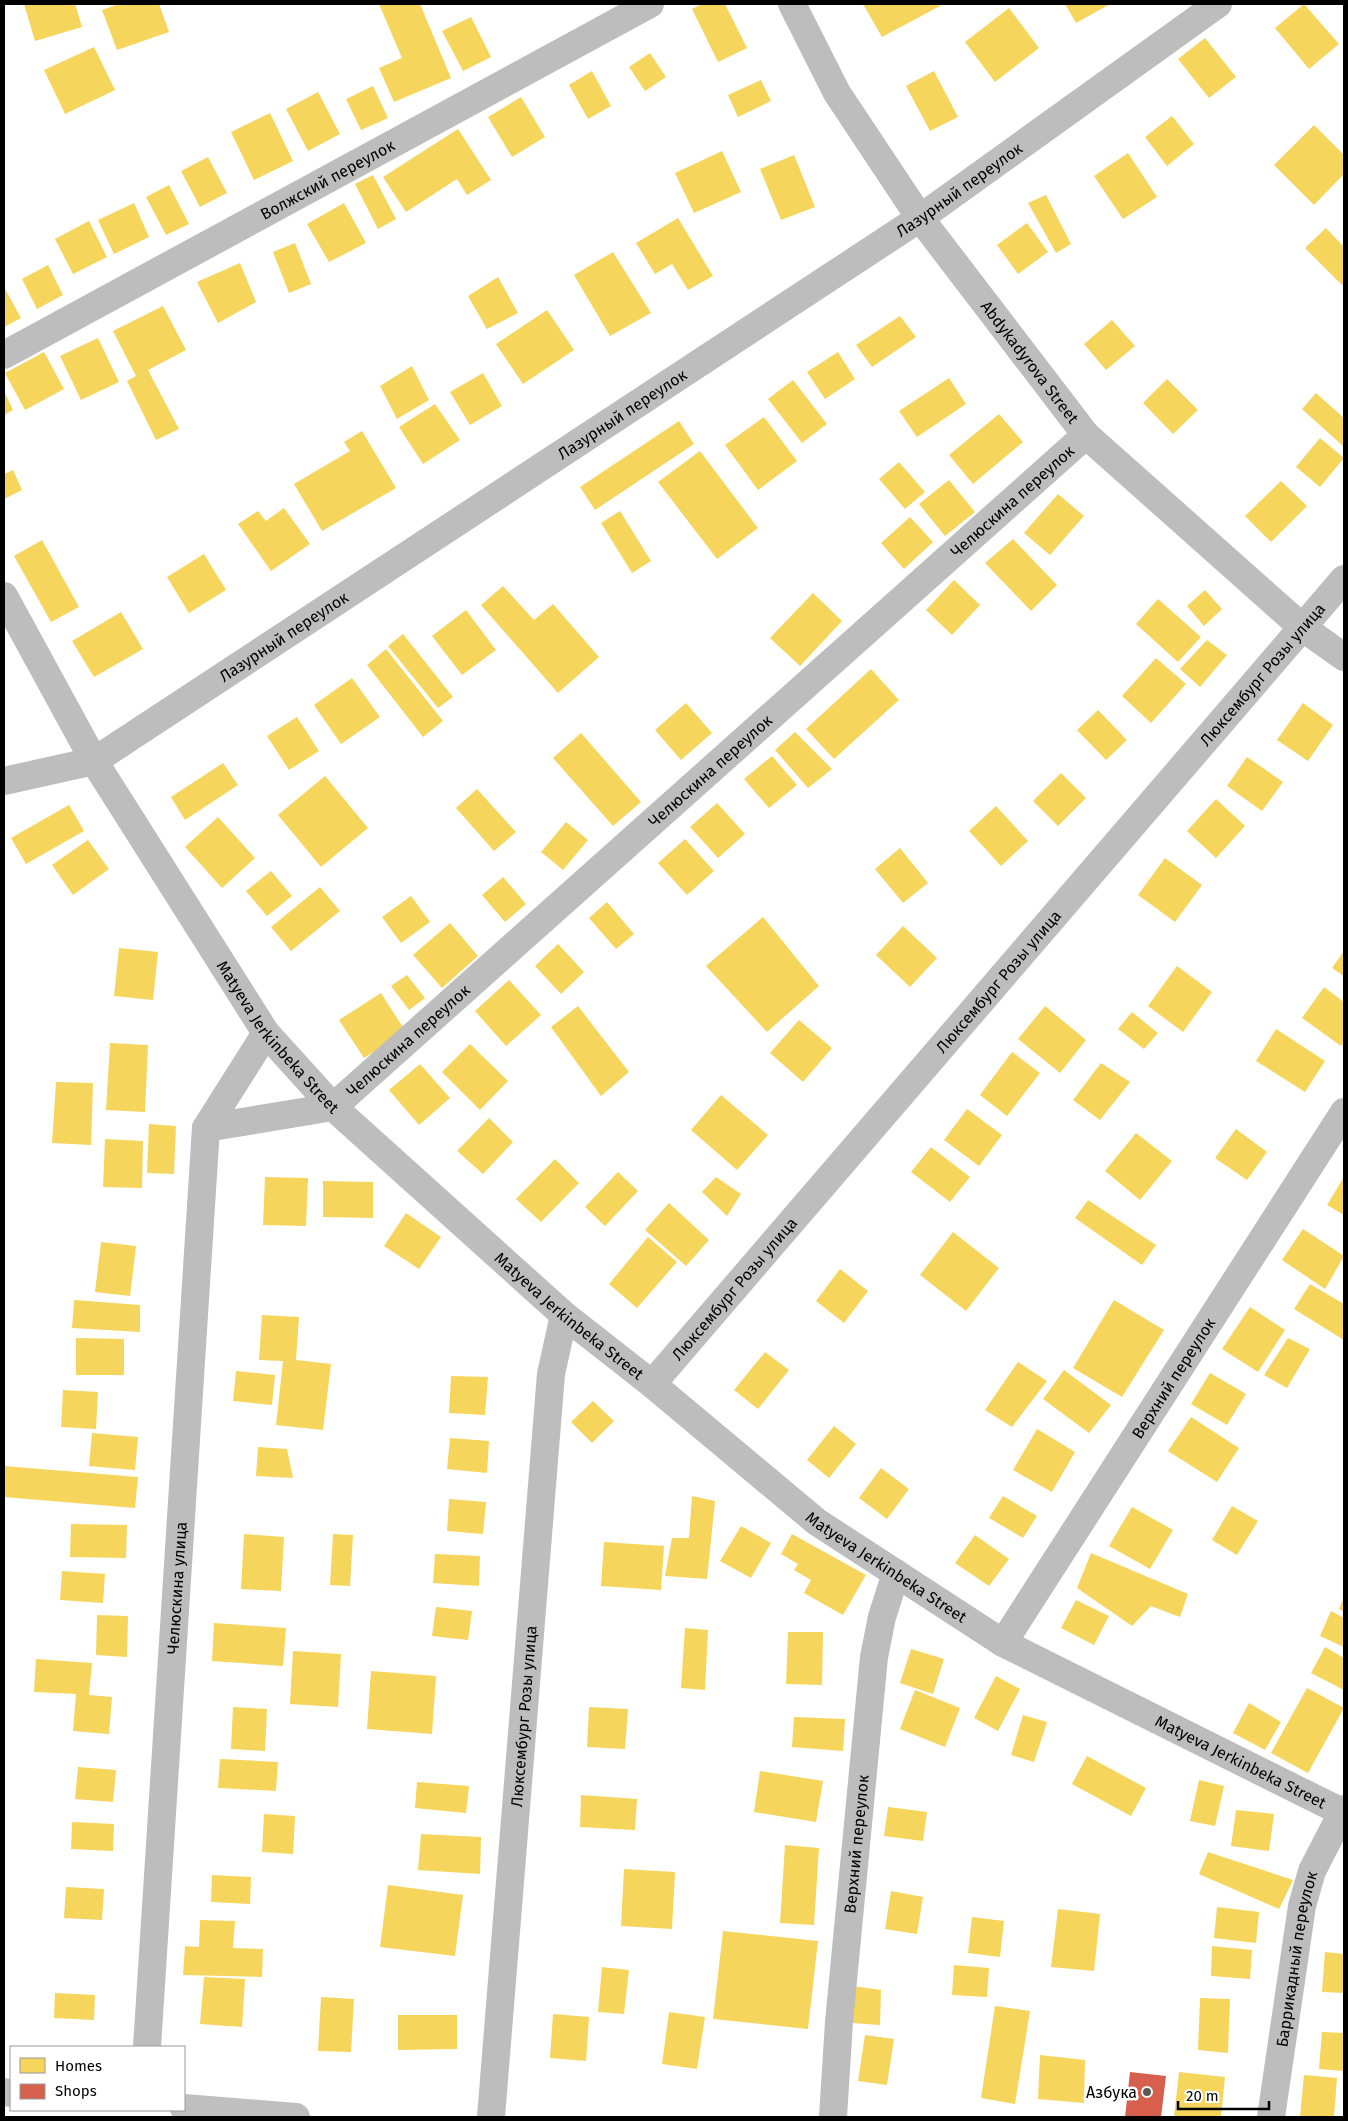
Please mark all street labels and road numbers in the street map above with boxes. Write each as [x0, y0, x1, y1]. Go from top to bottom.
street label: Волжский переулок [257, 135, 398, 223]
street label: Лазурный переулок [892, 138, 1026, 241]
street label: Abdykadyrova Street [977, 297, 1083, 427]
street label: Лазурный переулок [554, 364, 691, 463]
street label: Челюскина переулок [946, 440, 1078, 561]
street label: Лазурный переулок [215, 587, 352, 686]
street label: Люксембург Розы улица [1196, 599, 1329, 749]
street label: Челюскина переулок [644, 710, 776, 831]
street label: Люксембург Розы улица [932, 906, 1065, 1057]
street label: Matyeva Jerkinbeka Street [213, 957, 343, 1117]
street label: Челюскина переулок [342, 980, 474, 1100]
street label: Люксембург Розы улица [668, 1213, 801, 1364]
street label: Matyeva Jerkinbeka Street [491, 1248, 648, 1384]
street label: Верхний переулок [1128, 1314, 1219, 1442]
street label: Matyeva Jerkinbeka Street [802, 1507, 971, 1627]
street label: Челюскина улица [163, 1521, 190, 1655]
street label: Люксембург Розы улица [507, 1625, 540, 1808]
street label: Matyeva Jerkinbeka Street [1152, 1711, 1330, 1812]
street label: Верхний переулок [840, 1773, 872, 1914]
street label: Баррикадный переулок [1272, 1868, 1321, 2048]

